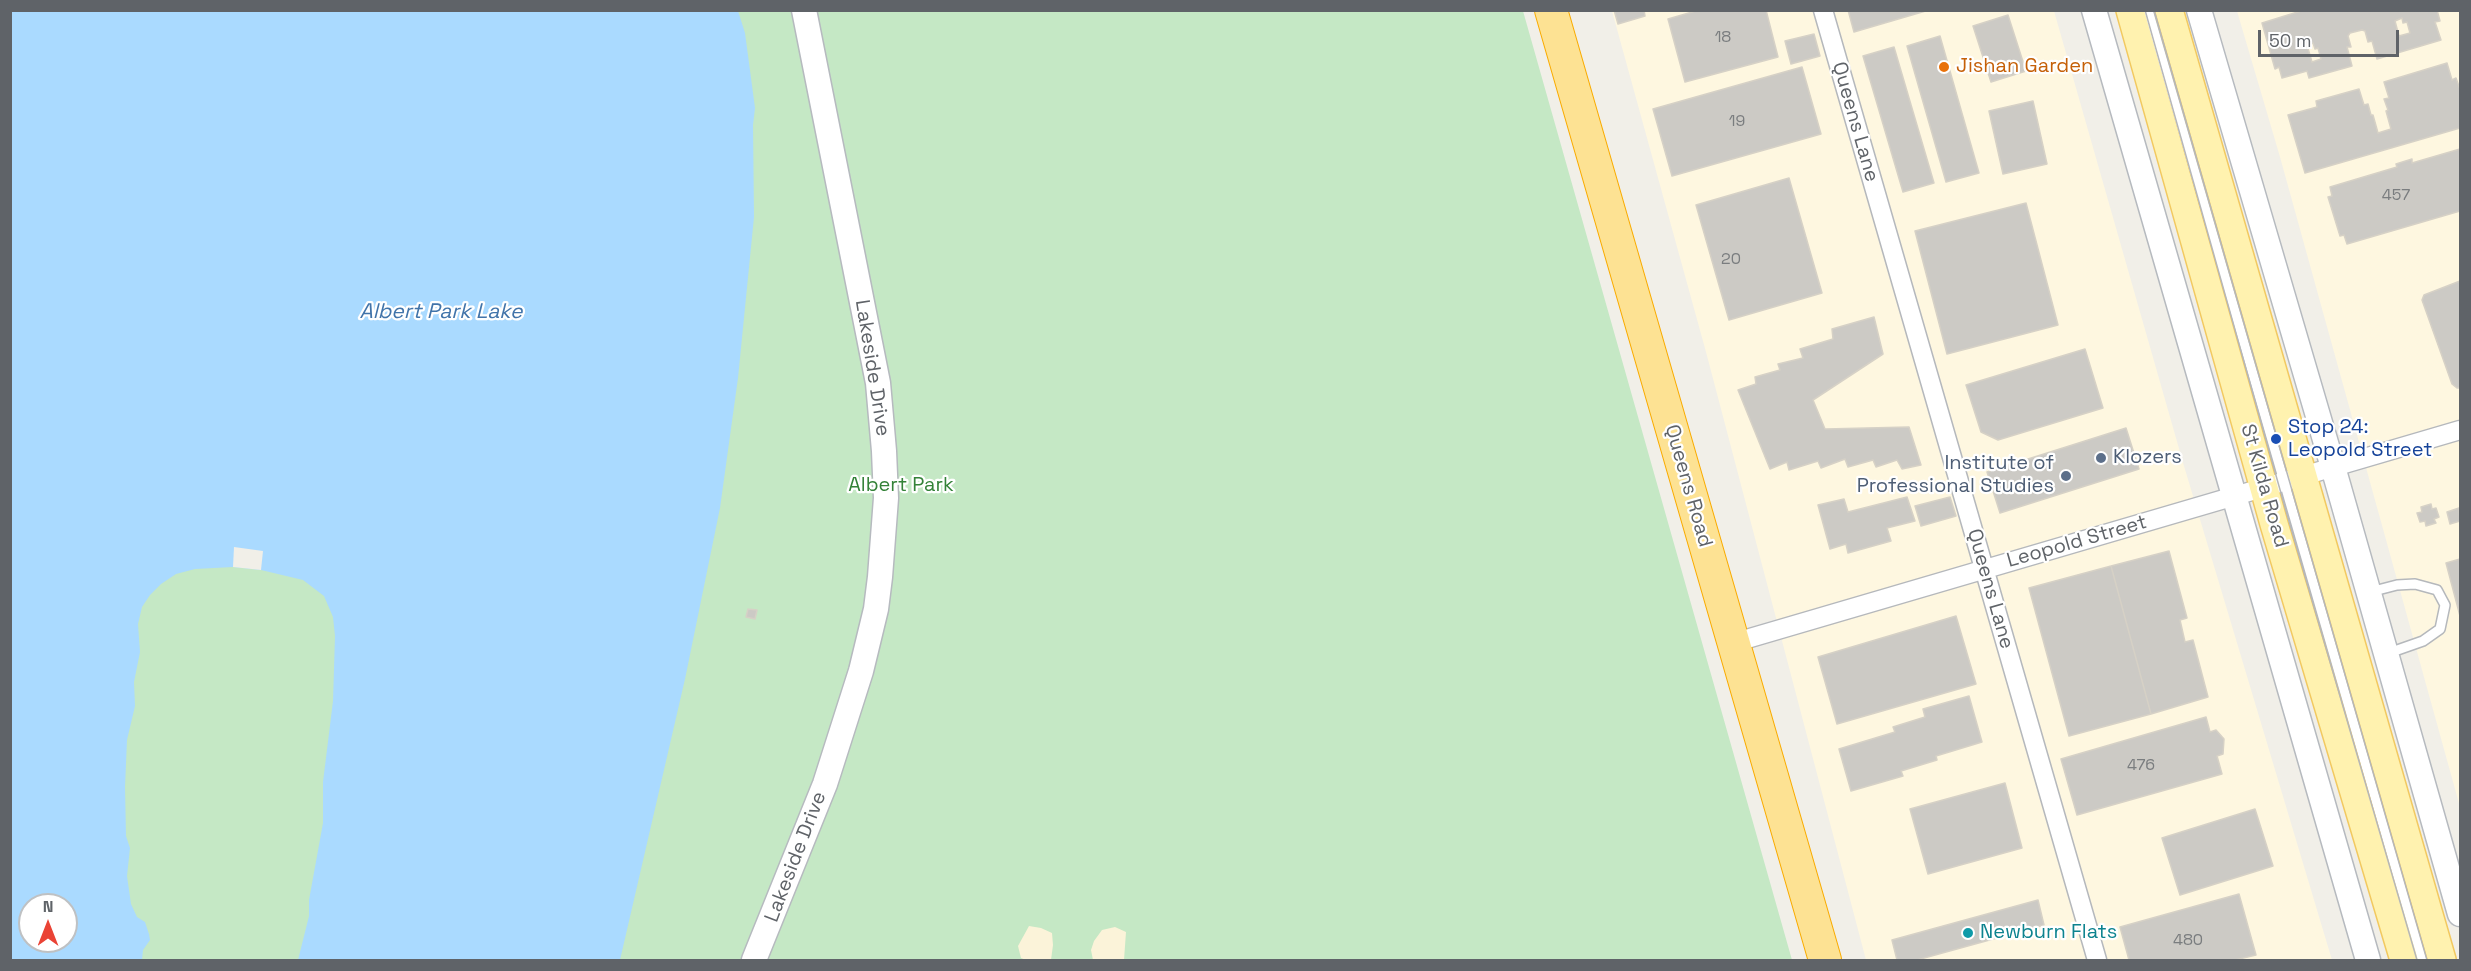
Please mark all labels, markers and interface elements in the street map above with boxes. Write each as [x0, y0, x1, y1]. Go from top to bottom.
scale bar [2261, 18, 2402, 56]
house number: 18 [1715, 28, 1731, 48]
text: 50 m [2269, 29, 2311, 52]
place label: Jishan Garden [1956, 55, 2093, 79]
street label: Queens Lane [1826, 59, 1884, 185]
marker: Jishan Garden [1937, 60, 1951, 74]
house number: 19 [1729, 112, 1745, 132]
house number: 457 [2382, 186, 2410, 206]
house number: 20 [1721, 250, 1741, 270]
street label: Lakeside Drive [849, 298, 895, 438]
water label: Albert Park Lake [359, 299, 523, 325]
place label: Stop 24: Leopold Street [2288, 416, 2432, 463]
street label: Queens Road [1659, 422, 1717, 550]
street label: St Kilda Road [2235, 422, 2293, 550]
marker: Stop 24: Leopold Street [2269, 432, 2283, 446]
place label: Klozers [2113, 446, 2182, 470]
marker: Klozers [2094, 451, 2108, 465]
place label: Institute of Professional Studies [1857, 452, 2054, 499]
marker: Institute of Professional Studies [2059, 469, 2073, 483]
park label: Albert Park [848, 474, 954, 498]
street label: Leopold Street [2004, 511, 2150, 573]
street label: Queens Lane [1961, 526, 2019, 652]
house number: 476 [2127, 756, 2155, 776]
street label: Lakeside Drive [760, 788, 832, 926]
north arrow [18, 893, 78, 953]
text: N [43, 896, 53, 917]
place label: Newburn Flats [1980, 921, 2117, 945]
marker: Newburn Flats [1961, 926, 1975, 940]
house number: 480 [2173, 931, 2203, 951]

